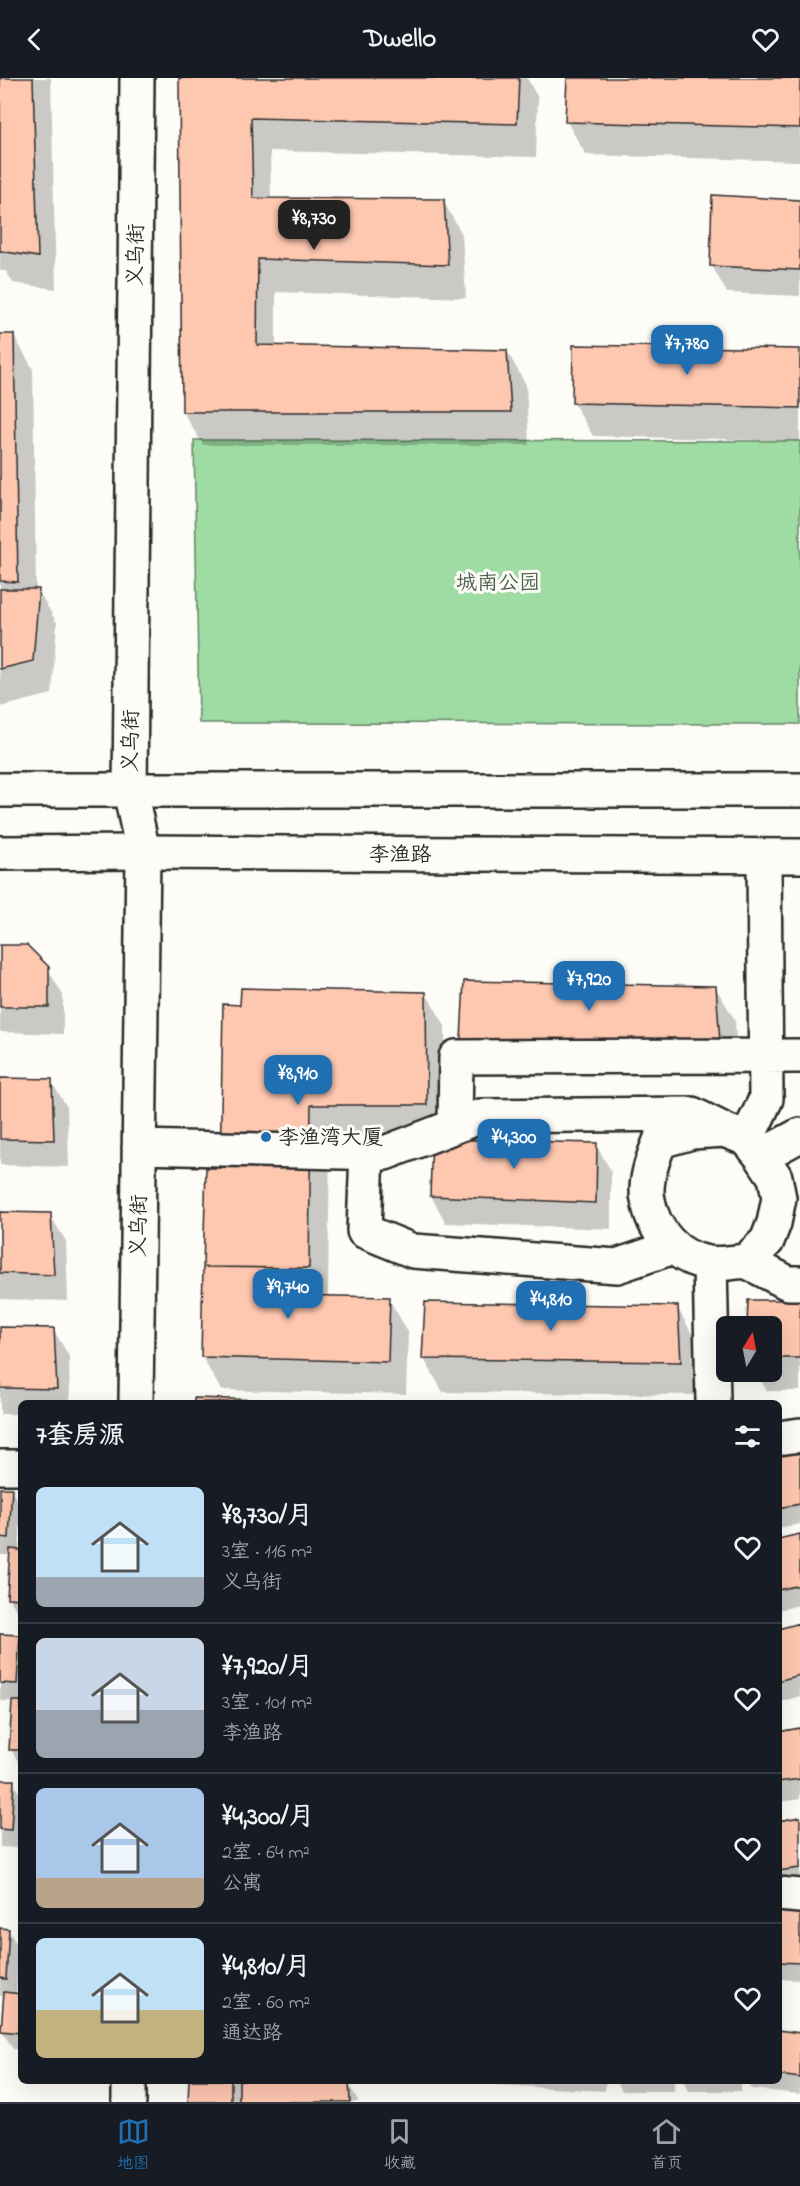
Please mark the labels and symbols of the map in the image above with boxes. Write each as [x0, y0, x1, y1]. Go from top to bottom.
pin: ¥8,730 [265, 200, 363, 251]
street label: 义乌街 [121, 223, 153, 287]
pin: ¥7,780 [638, 325, 736, 376]
park label: 城南公园 [456, 569, 540, 599]
street label: 义乌街 [116, 709, 148, 773]
street label: 李渔路 [369, 841, 432, 871]
pin: ¥7,920 [540, 961, 638, 1012]
pin: ¥8,910 [249, 1055, 347, 1106]
pin: ¥4,300 [465, 1119, 563, 1170]
place label: 李渔湾大厦 [278, 1124, 383, 1154]
marker: 李渔湾大厦 [259, 1130, 273, 1144]
street label: 义乌街 [124, 1194, 156, 1258]
pin: ¥9,740 [239, 1269, 337, 1320]
pin: ¥4,810 [502, 1281, 600, 1332]
north arrow [716, 1316, 782, 1382]

